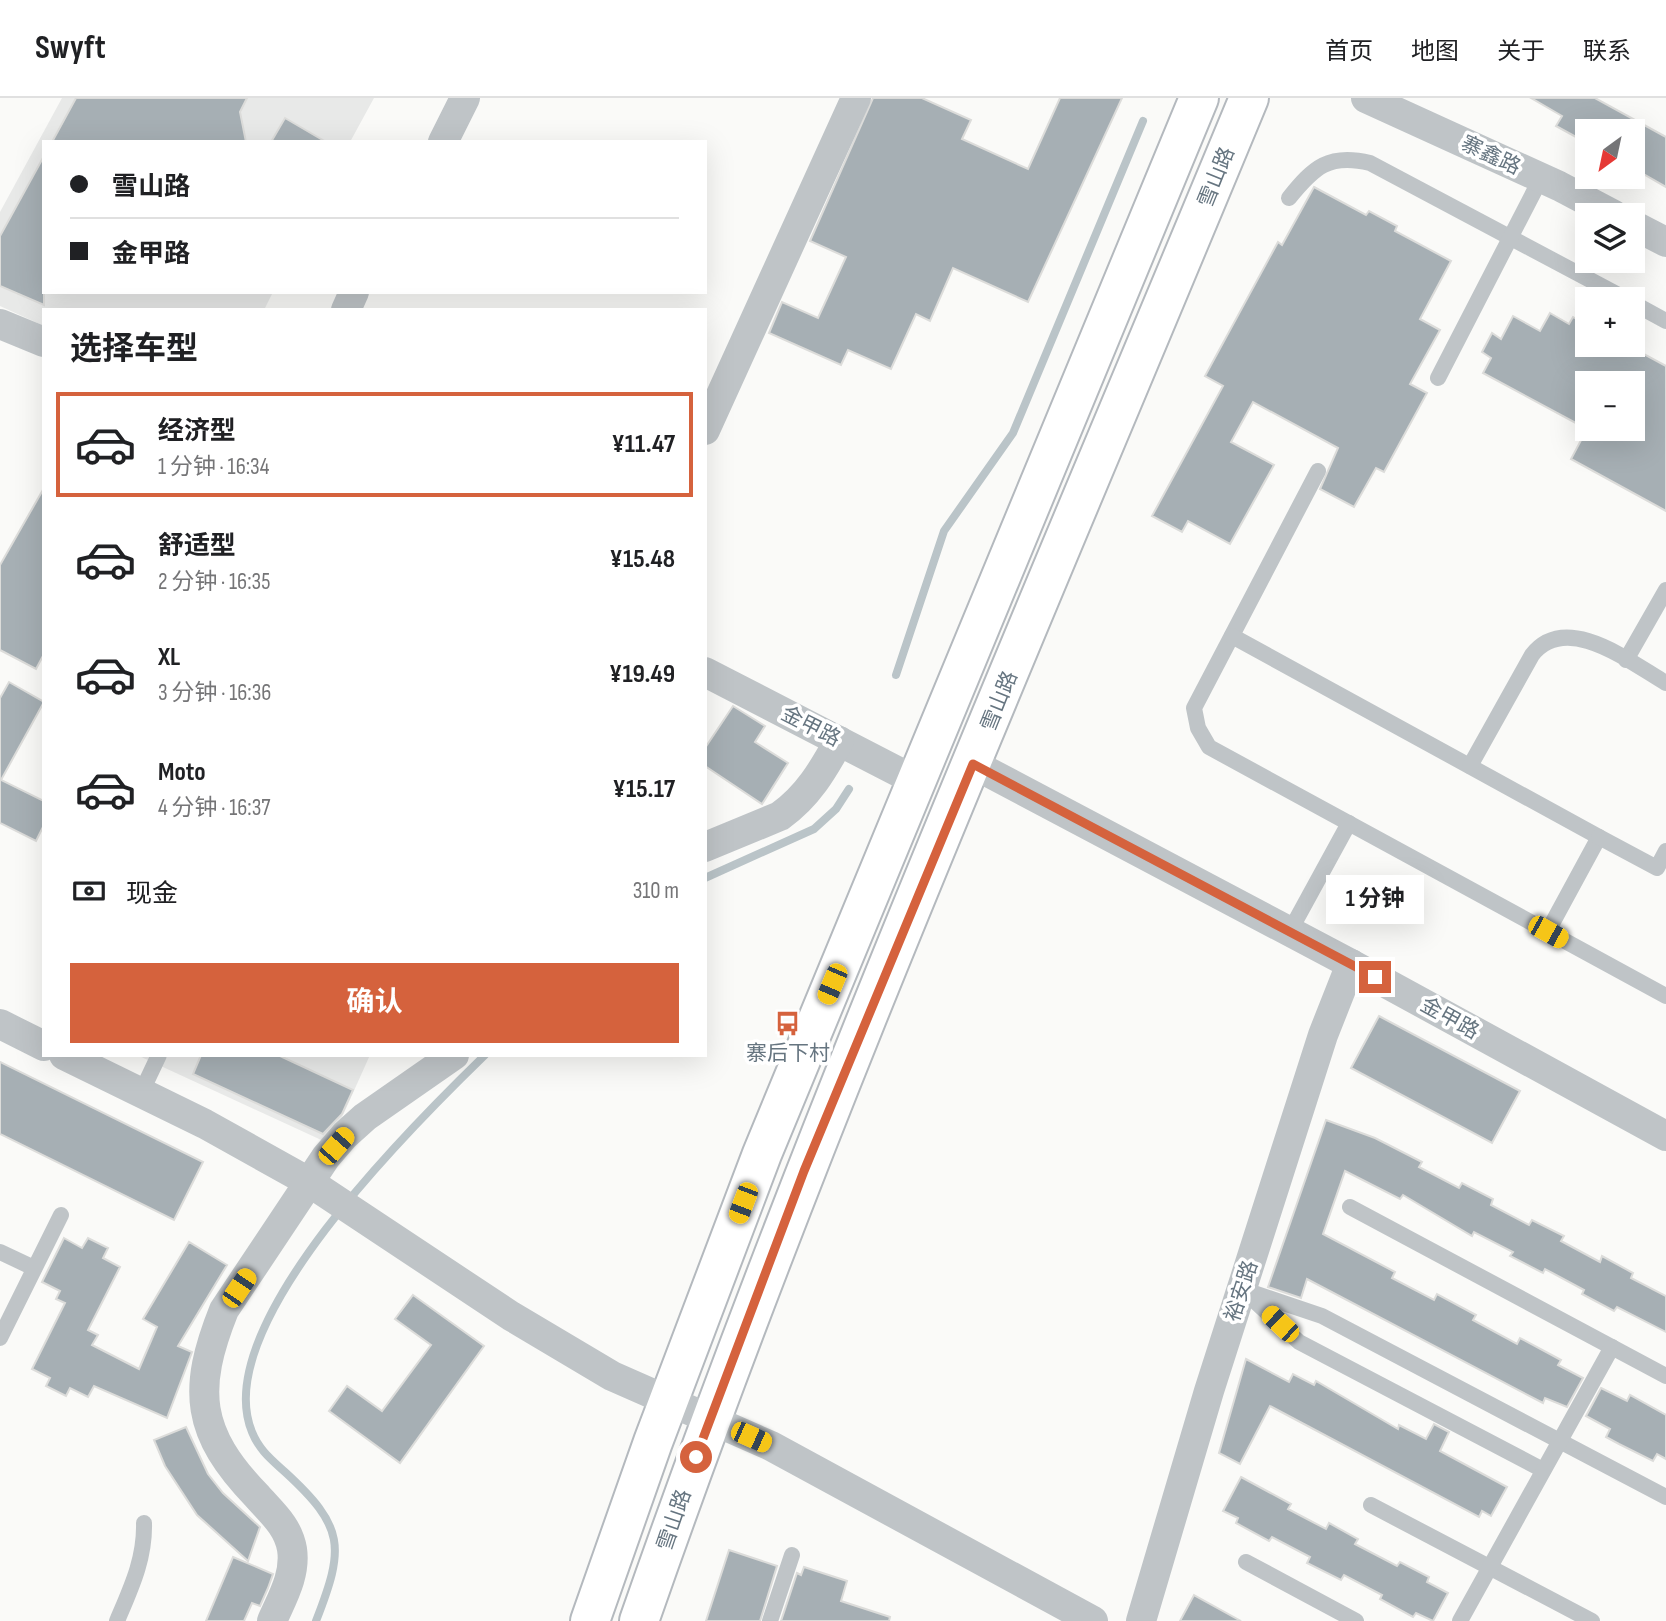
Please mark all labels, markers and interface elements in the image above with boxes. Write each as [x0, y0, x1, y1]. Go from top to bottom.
text: Swyft [35, 28, 106, 68]
text: 首页 [1325, 37, 1373, 66]
text: 地图 [1411, 37, 1459, 66]
text: 关于 [1497, 37, 1545, 66]
text: 联系 [1583, 37, 1631, 66]
north arrow [1575, 119, 1645, 189]
map controls [1575, 119, 1645, 441]
street label: 寨鑫路 [1457, 131, 1525, 180]
street label: 雪山路 [1193, 143, 1240, 211]
text: 雪山路 [112, 172, 190, 203]
button: layers [1575, 203, 1645, 273]
text: 金甲路 [112, 239, 190, 270]
button: + [1575, 287, 1645, 357]
text: 选择车型 [70, 330, 198, 369]
button: − [1575, 371, 1645, 441]
icon: car [74, 413, 137, 476]
text: 经济型 [158, 416, 236, 447]
text: ¥11.47 [611, 429, 675, 460]
text: 1 分钟 · 16:34 [158, 453, 269, 481]
icon: car [74, 528, 137, 591]
text: 舒适型 [158, 531, 236, 562]
text: ¥15.48 [610, 544, 675, 575]
text: 2 分钟 · 16:35 [158, 568, 270, 596]
text: XL [158, 642, 180, 673]
icon: car [74, 643, 137, 706]
text: ¥19.49 [609, 659, 675, 690]
street label: 雪山路 [976, 667, 1023, 735]
text: 3 分钟 · 16:36 [158, 679, 271, 707]
street label: 金甲路 [777, 701, 845, 752]
text: Moto [158, 757, 206, 788]
icon: car [74, 758, 137, 821]
text: ¥15.17 [613, 774, 675, 805]
text: 4 分钟 · 16:37 [158, 794, 270, 822]
icon: cash [70, 872, 108, 910]
callout: 1 分钟 [1326, 876, 1424, 924]
text: 310 m [633, 877, 679, 905]
text: 现金 [126, 879, 178, 910]
text: 1 分钟 [1346, 885, 1404, 913]
car [1525, 913, 1572, 951]
car [815, 961, 850, 1007]
route end [1359, 961, 1391, 993]
button: 确认 [70, 963, 679, 1043]
street label: 金甲路 [1416, 992, 1483, 1045]
bus stop icon: 寨后下村 [774, 1010, 802, 1038]
place label: 寨后下村 [746, 1041, 830, 1066]
car [315, 1123, 358, 1169]
car [726, 1180, 761, 1226]
street label: 裕安路 [1220, 1257, 1263, 1325]
car [219, 1265, 260, 1311]
car [1258, 1302, 1303, 1346]
car [728, 1419, 775, 1455]
route start [680, 1441, 712, 1473]
street label: 雪山路 [652, 1486, 697, 1554]

